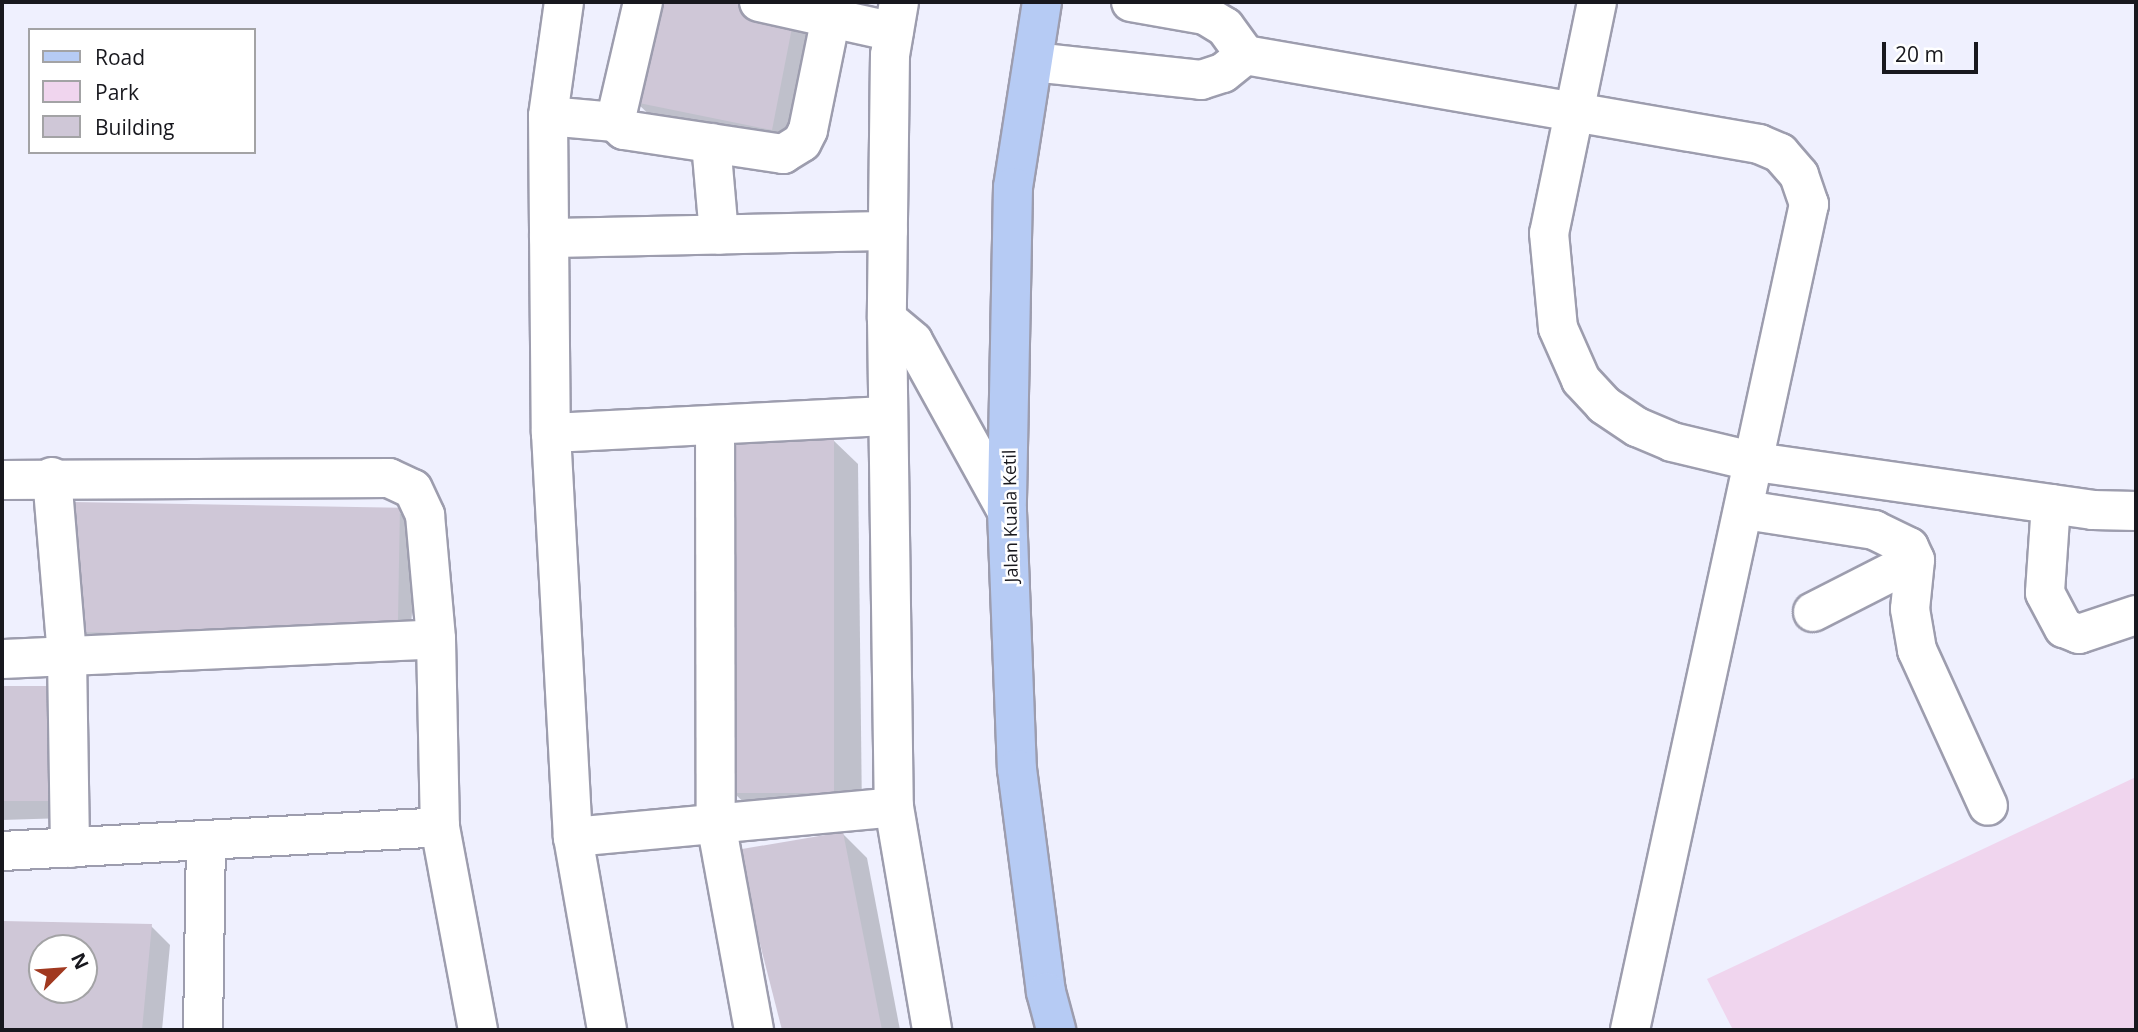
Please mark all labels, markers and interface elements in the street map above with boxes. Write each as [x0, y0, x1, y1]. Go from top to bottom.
legend [28, 28, 256, 154]
scale bar [1886, 28, 1982, 72]
text: 20 m [1895, 40, 1944, 68]
text: Road [95, 43, 145, 71]
text: Park [95, 78, 139, 106]
text: Building [95, 113, 174, 141]
street label: Jalan Kuala Ketil [998, 449, 1022, 583]
north arrow [28, 934, 98, 1004]
text: N [65, 948, 95, 973]

